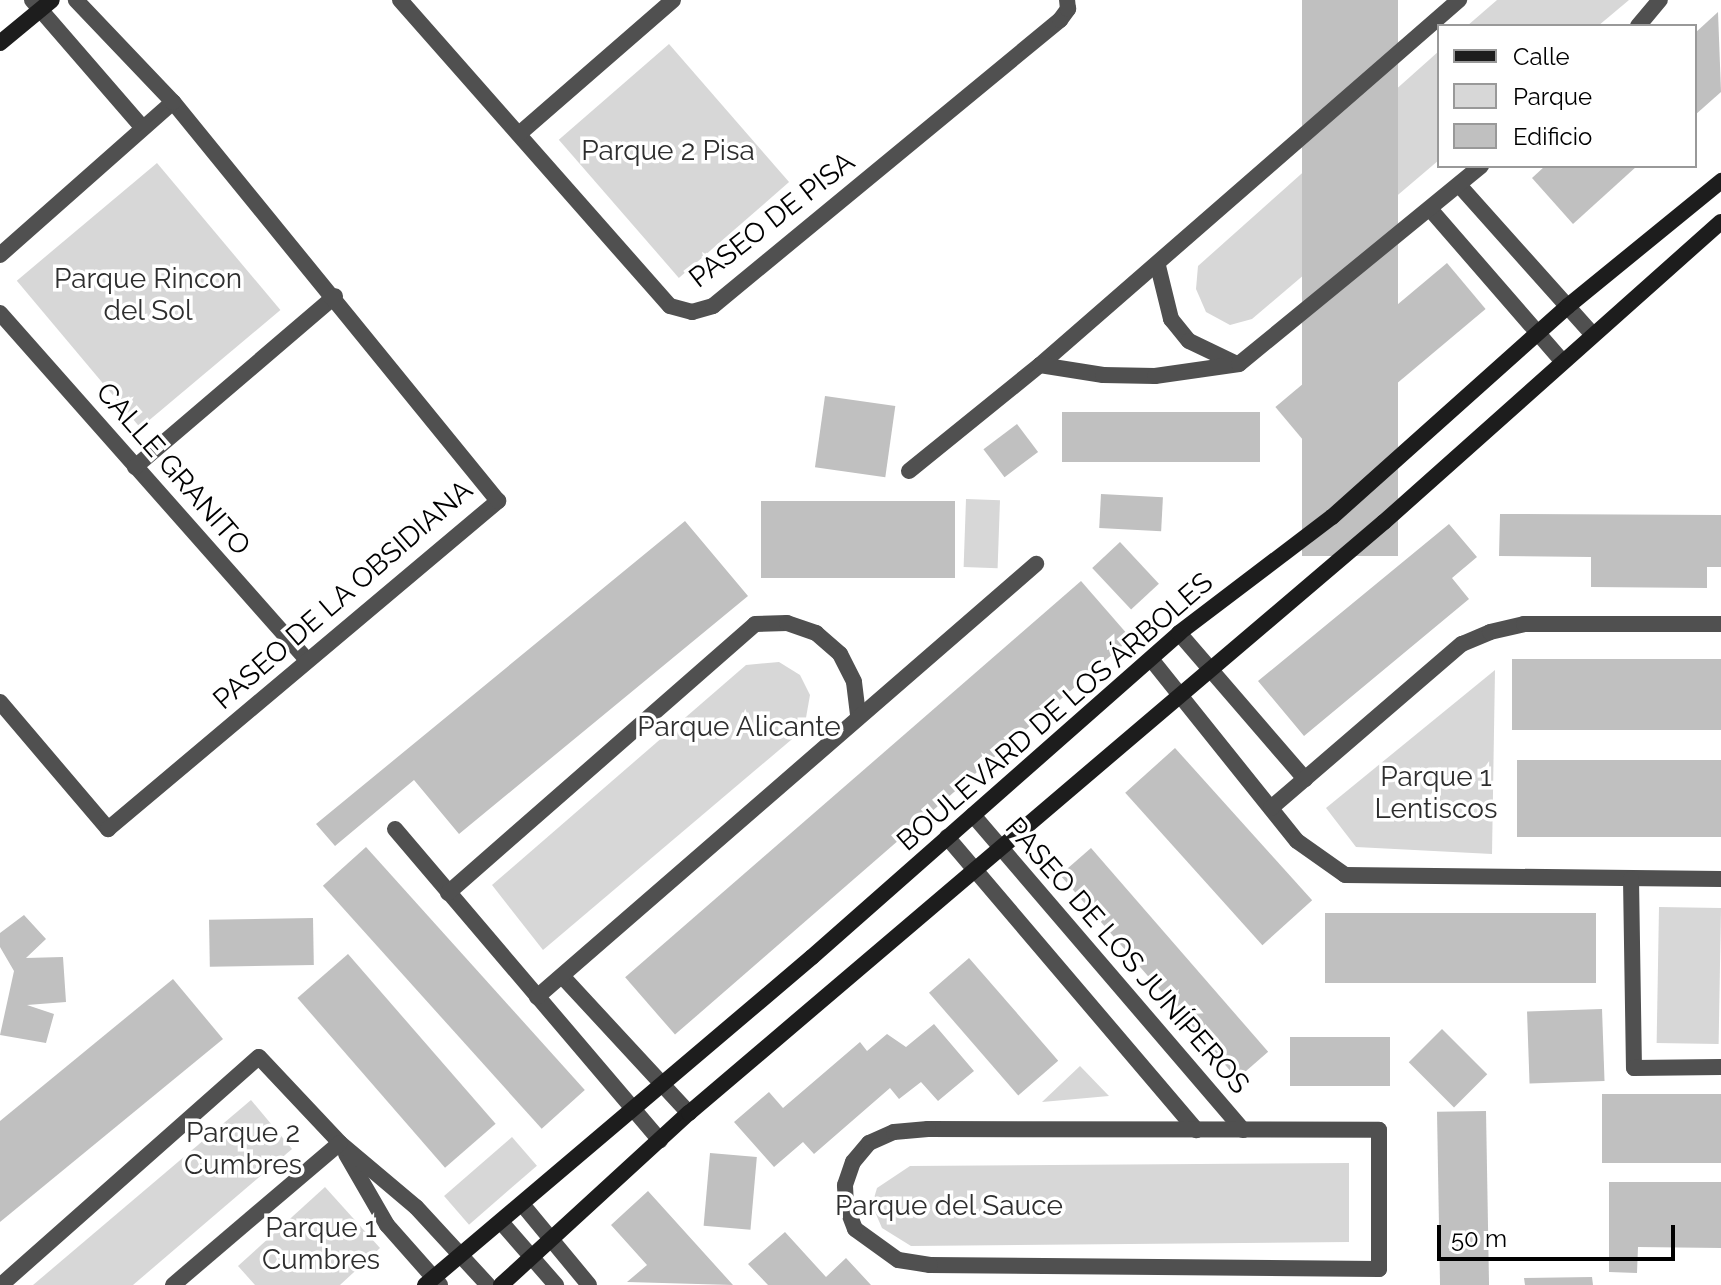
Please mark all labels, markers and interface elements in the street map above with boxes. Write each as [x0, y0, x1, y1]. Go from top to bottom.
legend [1437, 24, 1697, 168]
text: Calle [1513, 42, 1570, 71]
text: Parque [1513, 82, 1592, 111]
text: Edificio [1513, 122, 1592, 151]
park label: Parque 2 Pisa [581, 134, 755, 168]
street label: PASEO DE PISA [683, 145, 861, 295]
park label: Parque Rincon del Sol [54, 262, 242, 328]
street label: CALLE GRANITO [89, 376, 257, 562]
street label: PASEO DE LA OBSIDIANA [206, 473, 480, 717]
street label: BOULEVARD DE LOS ÁRBOLES [890, 565, 1220, 859]
park label: Parque Alicante [637, 710, 841, 744]
park label: Parque 1 Lentiscos [1374, 760, 1498, 826]
street label: PASEO DE LOS JUNÍPEROS [998, 811, 1256, 1101]
park label: Parque 2 Cumbres [184, 1116, 302, 1182]
park label: Parque del Sauce [835, 1189, 1063, 1223]
scale bar [1441, 1209, 1679, 1259]
park label: Parque 1 Cumbres [262, 1211, 380, 1277]
text: 50 m [1451, 1224, 1507, 1253]

